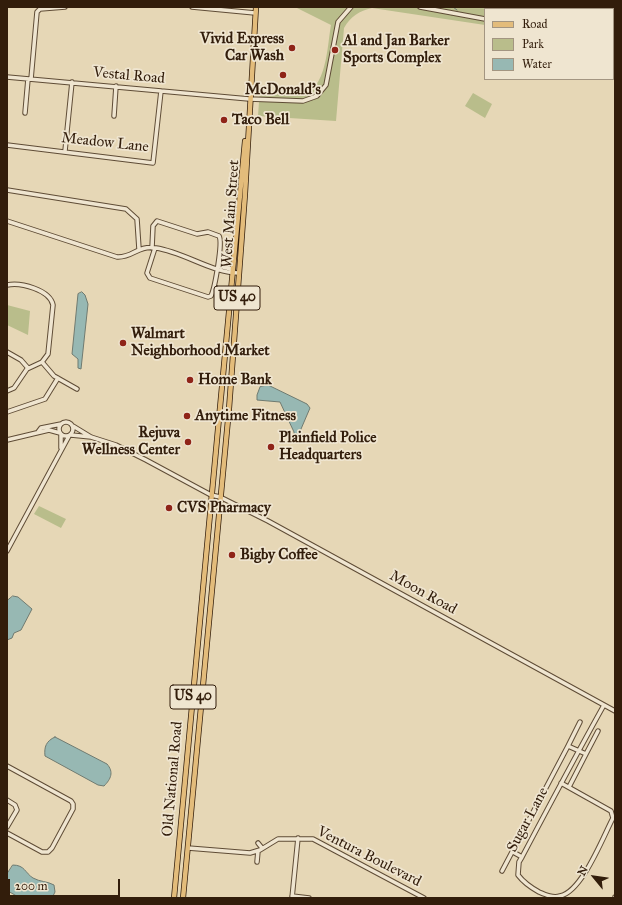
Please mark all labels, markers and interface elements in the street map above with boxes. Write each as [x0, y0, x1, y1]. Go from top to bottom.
legend [484, 8, 614, 80]
text: Road [522, 17, 548, 31]
place label: Vivid Express Car Wash [200, 30, 284, 65]
place label: Al and Jan Barker Sports Complex [343, 32, 449, 67]
text: Park [522, 37, 544, 51]
marker: Vivid Express Car Wash [287, 43, 297, 53]
marker: Al and Jan Barker Sports Complex [330, 45, 340, 55]
text: Water [522, 57, 552, 71]
street label: Vestal Road [92, 64, 166, 88]
marker: McDonald's [278, 70, 288, 80]
place label: McDonald's [245, 81, 321, 99]
place label: Taco Bell [232, 111, 289, 129]
marker: Taco Bell [219, 115, 229, 125]
street label: Meadow Lane [60, 129, 150, 157]
street label: West Main Street [218, 159, 244, 269]
road number: US 40 [214, 286, 260, 310]
place label: Walmart Neighborhood Market [131, 325, 270, 360]
marker: Walmart Neighborhood Market [118, 338, 128, 348]
place label: Home Bank [198, 371, 272, 389]
marker: Home Bank [185, 375, 195, 385]
place label: Anytime Fitness [195, 407, 296, 425]
marker: Anytime Fitness [182, 411, 192, 421]
place label: Rejuva Wellness Center [82, 424, 180, 459]
place label: Plainfield Police Headquarters [279, 429, 376, 464]
marker: Rejuva Wellness Center [183, 437, 193, 447]
marker: Plainfield Police Headquarters [266, 442, 276, 452]
place label: CVS Pharmacy [177, 499, 271, 517]
marker: CVS Pharmacy [164, 503, 174, 513]
place label: Bigby Coffee [240, 546, 318, 564]
marker: Bigby Coffee [227, 550, 237, 560]
street label: Moon Road [386, 567, 460, 619]
road number: US 40 [170, 685, 216, 709]
street label: Old National Road [159, 721, 187, 837]
street label: Sugar Lane [503, 785, 553, 855]
street label: Ventura Boulevard [314, 823, 424, 891]
north arrow [574, 857, 614, 897]
text: N [575, 864, 591, 878]
scale bar [10, 871, 122, 897]
text: 200 m [15, 879, 48, 893]

